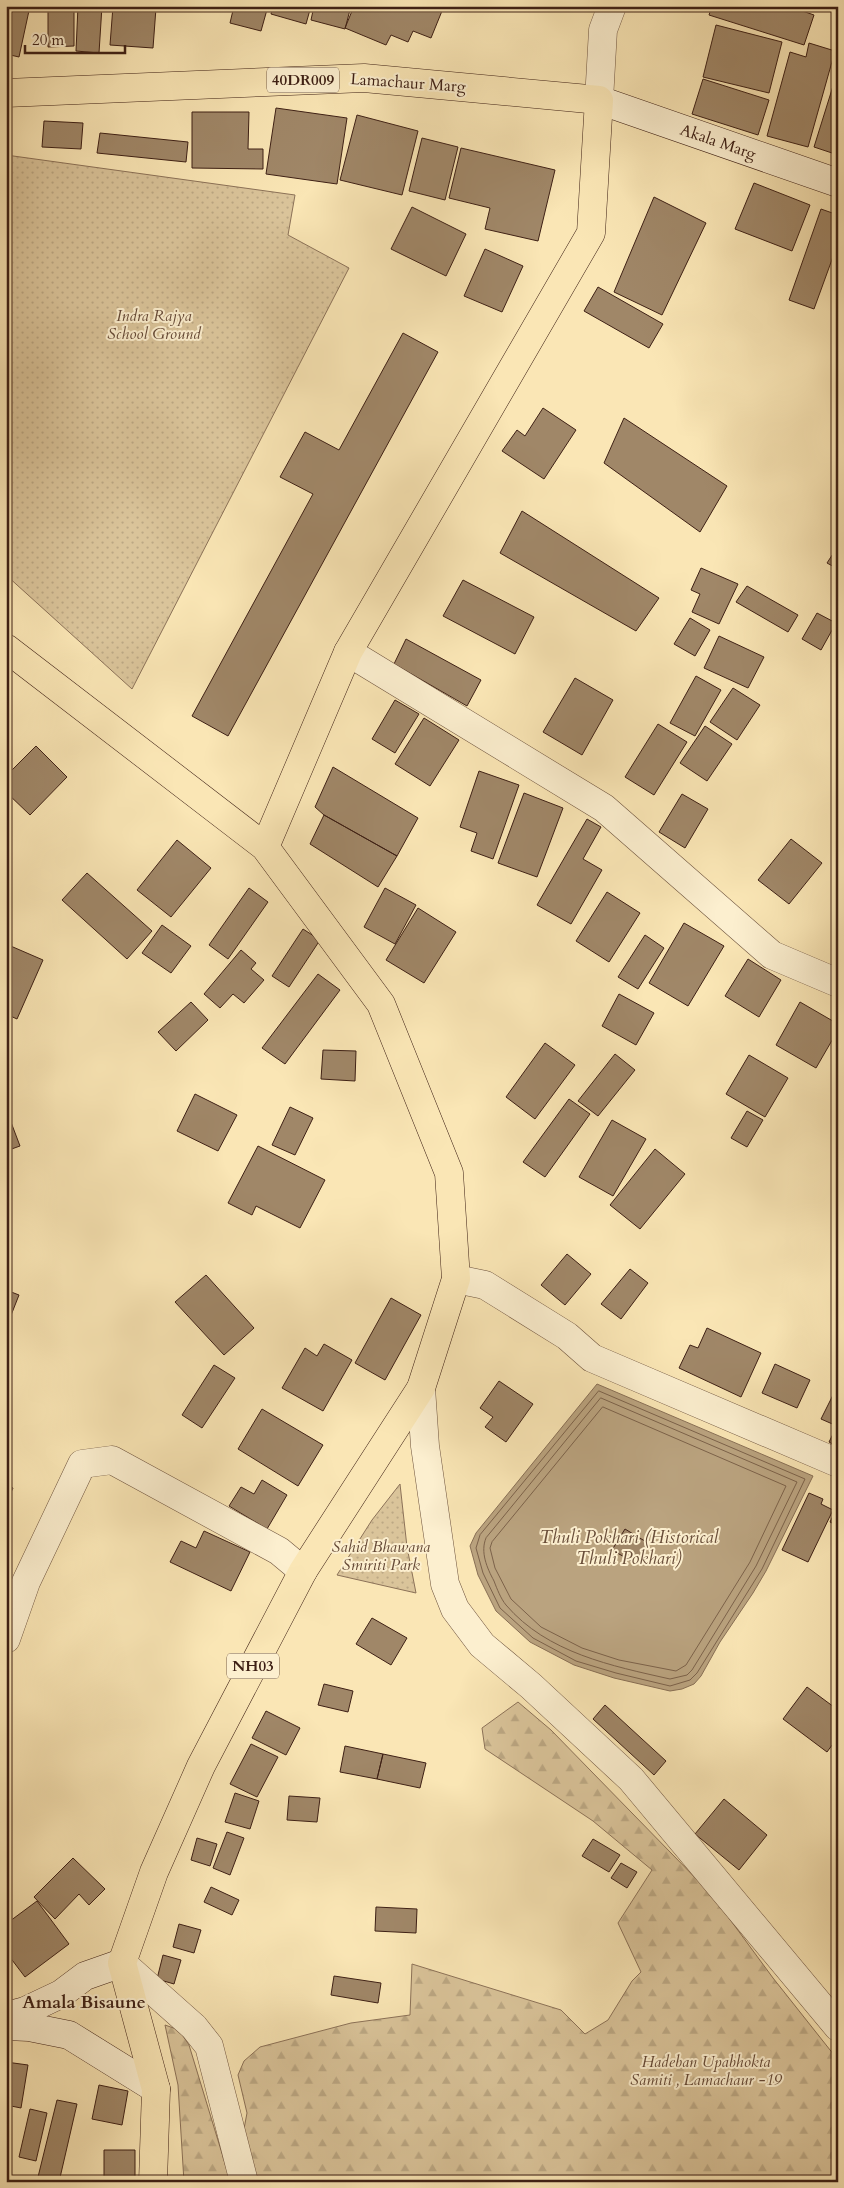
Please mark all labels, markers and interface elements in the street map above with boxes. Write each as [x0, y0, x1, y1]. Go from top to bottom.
scale bar [25, 22, 125, 54]
text: 20 m [32, 30, 64, 50]
road number: 40DR009 [267, 68, 339, 92]
street label: Lamachaur Marg [350, 68, 467, 98]
street label: Akala Marg [677, 119, 759, 165]
park label: Indra Rajya School Ground [107, 305, 202, 345]
water label: Thuli Pokhari (Historical Thuli Pokhari) [540, 1525, 720, 1571]
park label: Sahid Bhawana Smiriti Park [332, 1536, 430, 1576]
road number: NH03 [227, 1654, 279, 1678]
district label: Amala Bisaune [22, 1990, 146, 2015]
park label: Hadeban Upabhokta Samiti , Lamachaur -19 [630, 2051, 783, 2091]

